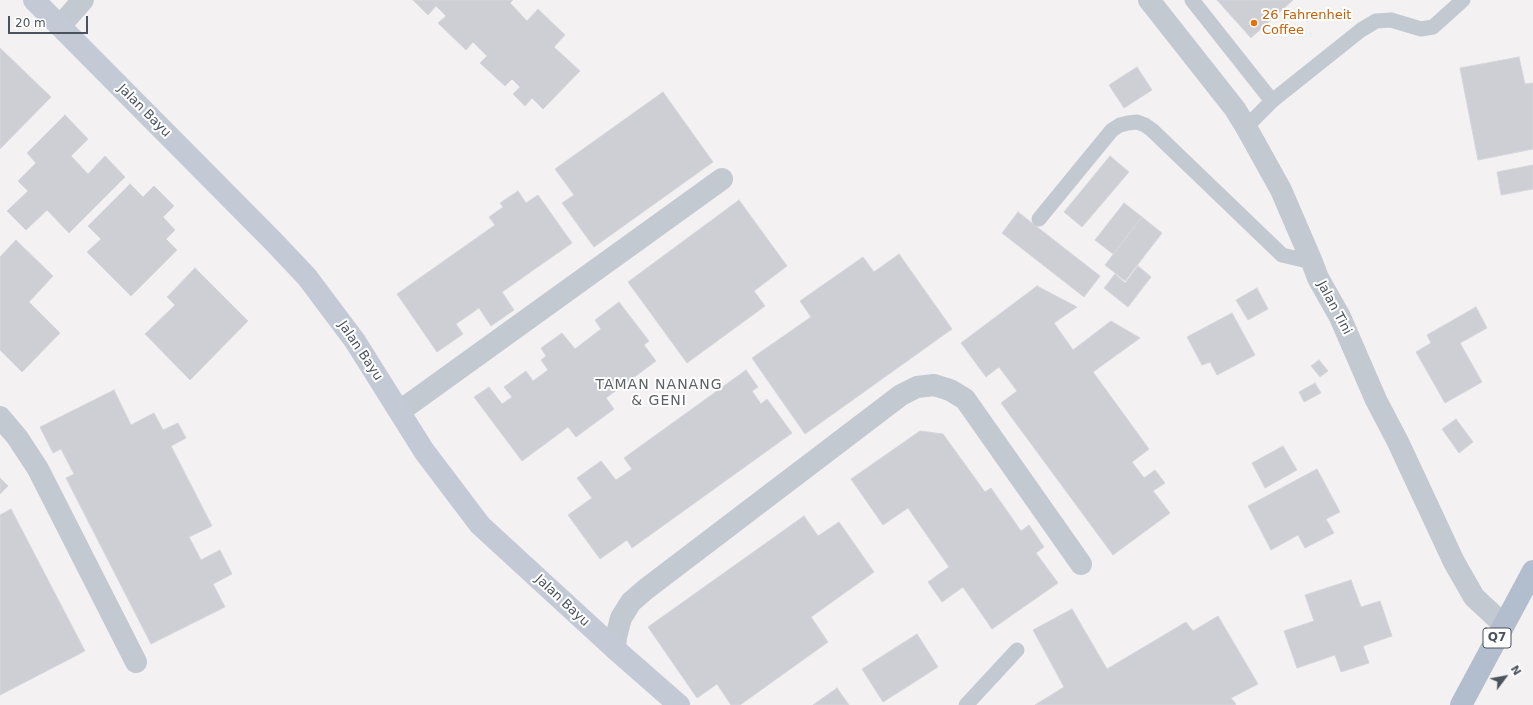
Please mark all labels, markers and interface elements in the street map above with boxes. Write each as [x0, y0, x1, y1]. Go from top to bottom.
scale bar [10, 8, 90, 34]
place label: 26 Fahrenheit Coffee [1262, 8, 1351, 39]
text: 20 m [15, 16, 46, 30]
marker: 26 Fahrenheit Coffee [1249, 18, 1259, 28]
street label: Jalan Bayu [114, 81, 174, 141]
street label: Jalan Tini [1313, 278, 1355, 338]
street label: Jalan Bayu [334, 318, 386, 384]
district label: TAMAN NANANG & GENI [595, 377, 723, 410]
street label: Jalan Bayu [532, 572, 592, 630]
road number: Q7 [1483, 628, 1511, 648]
north arrow [1485, 657, 1525, 697]
text: N [1508, 663, 1524, 678]

